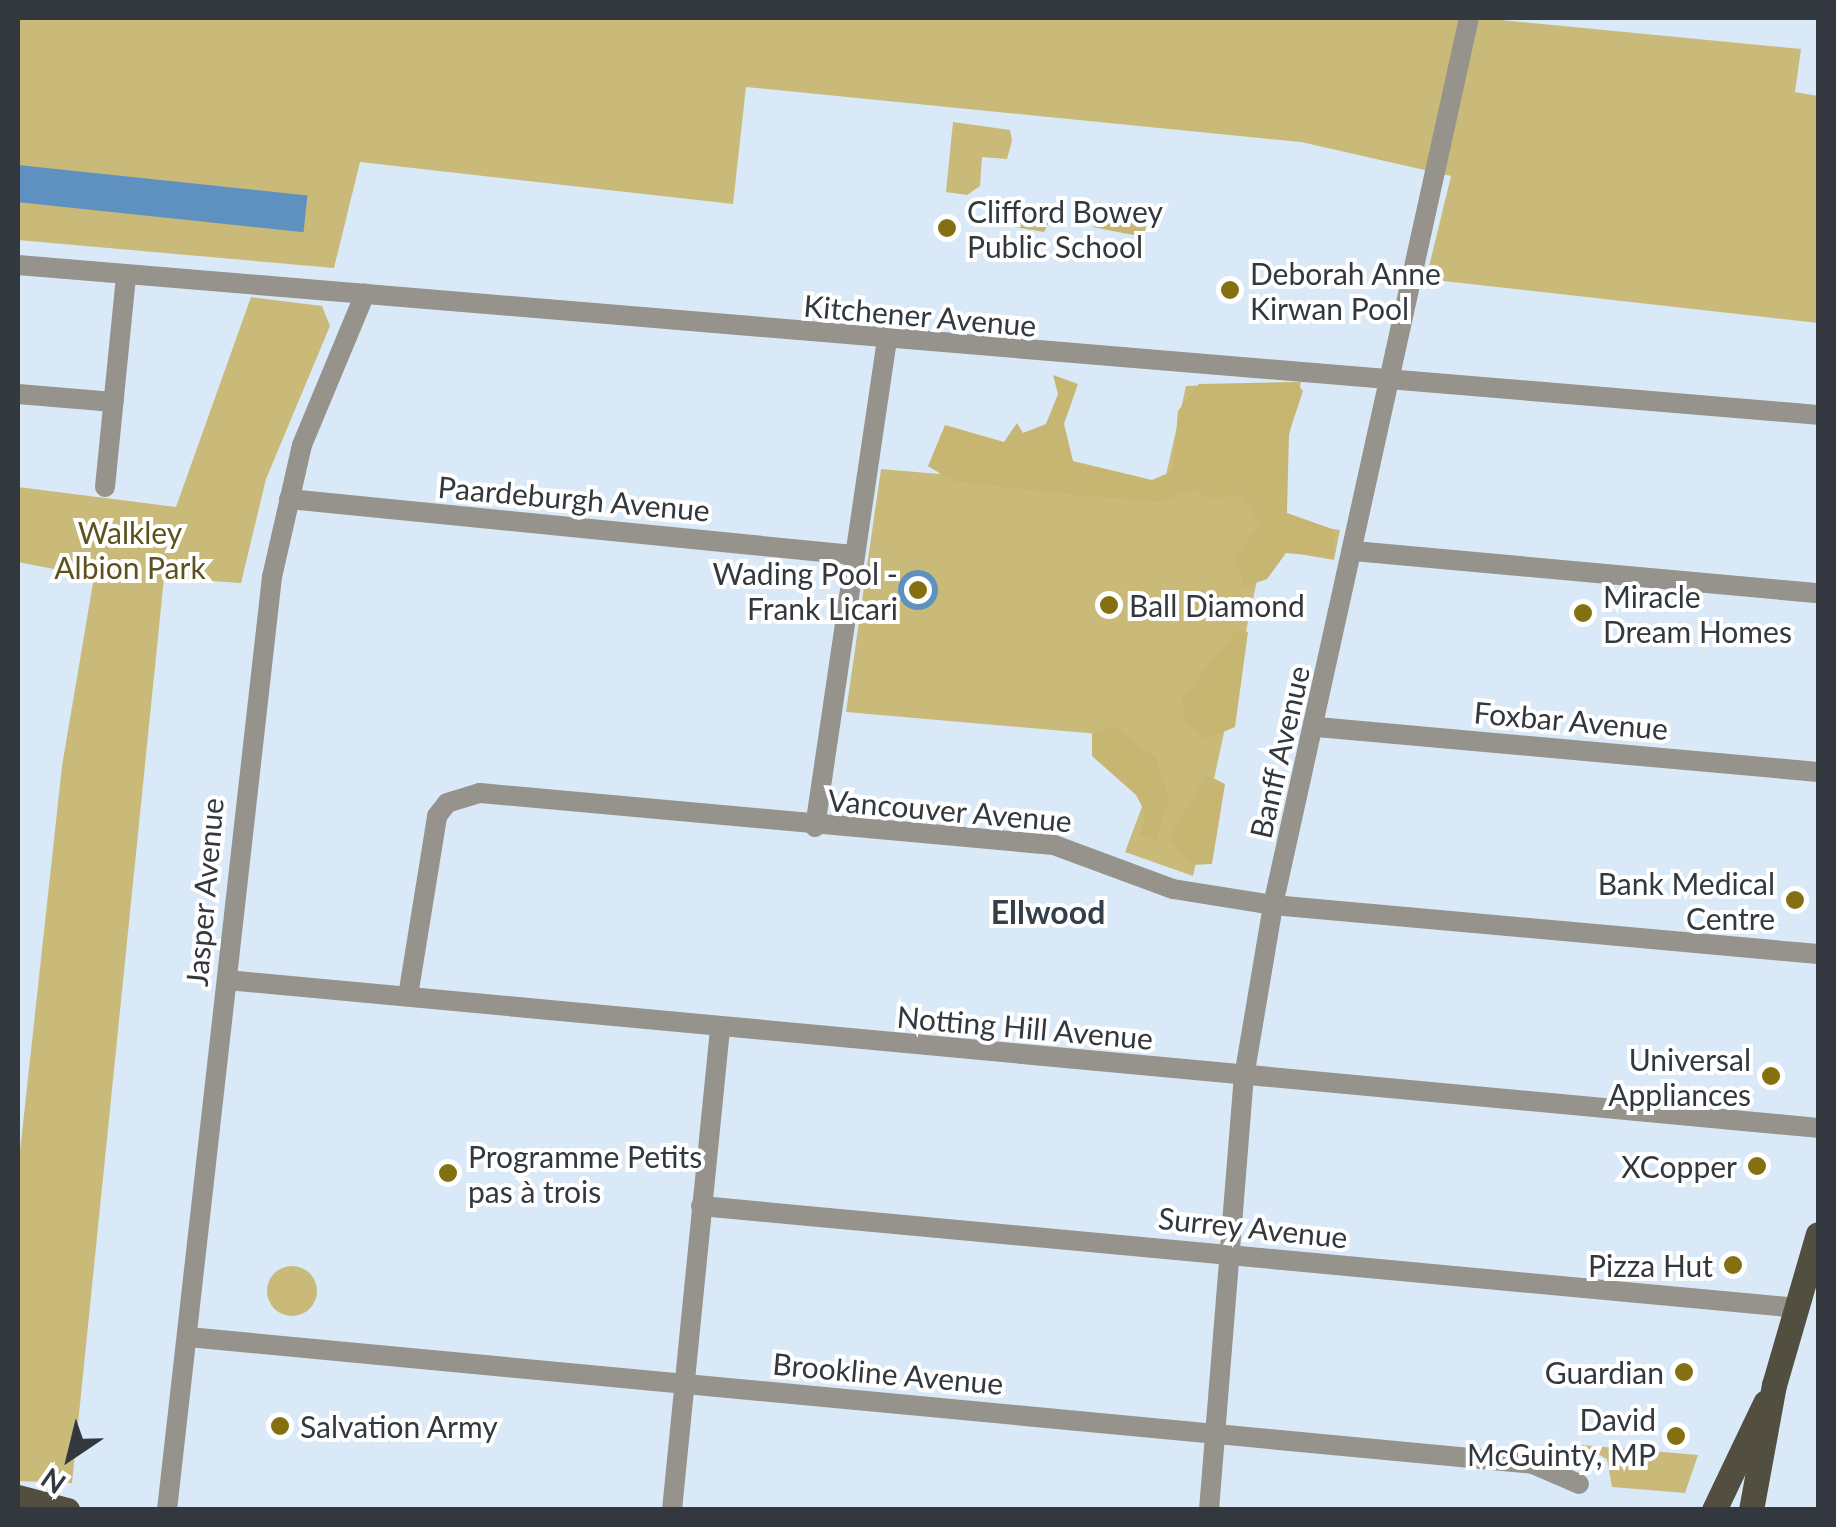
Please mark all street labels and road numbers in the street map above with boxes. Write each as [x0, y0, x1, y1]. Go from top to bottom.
street label: Kitchener Avenue [801, 287, 1039, 343]
street label: Paardeburgh Avenue [436, 468, 712, 528]
street label: Banff Avenue [1241, 661, 1317, 843]
street label: Foxbar Avenue [1472, 694, 1670, 746]
street label: Vancouver Avenue [826, 781, 1074, 839]
street label: Jasper Avenue [178, 796, 230, 988]
street label: Notting Hill Avenue [895, 998, 1155, 1056]
street label: Surrey Avenue [1156, 1199, 1350, 1255]
street label: Brookline Avenue [771, 1345, 1005, 1401]

